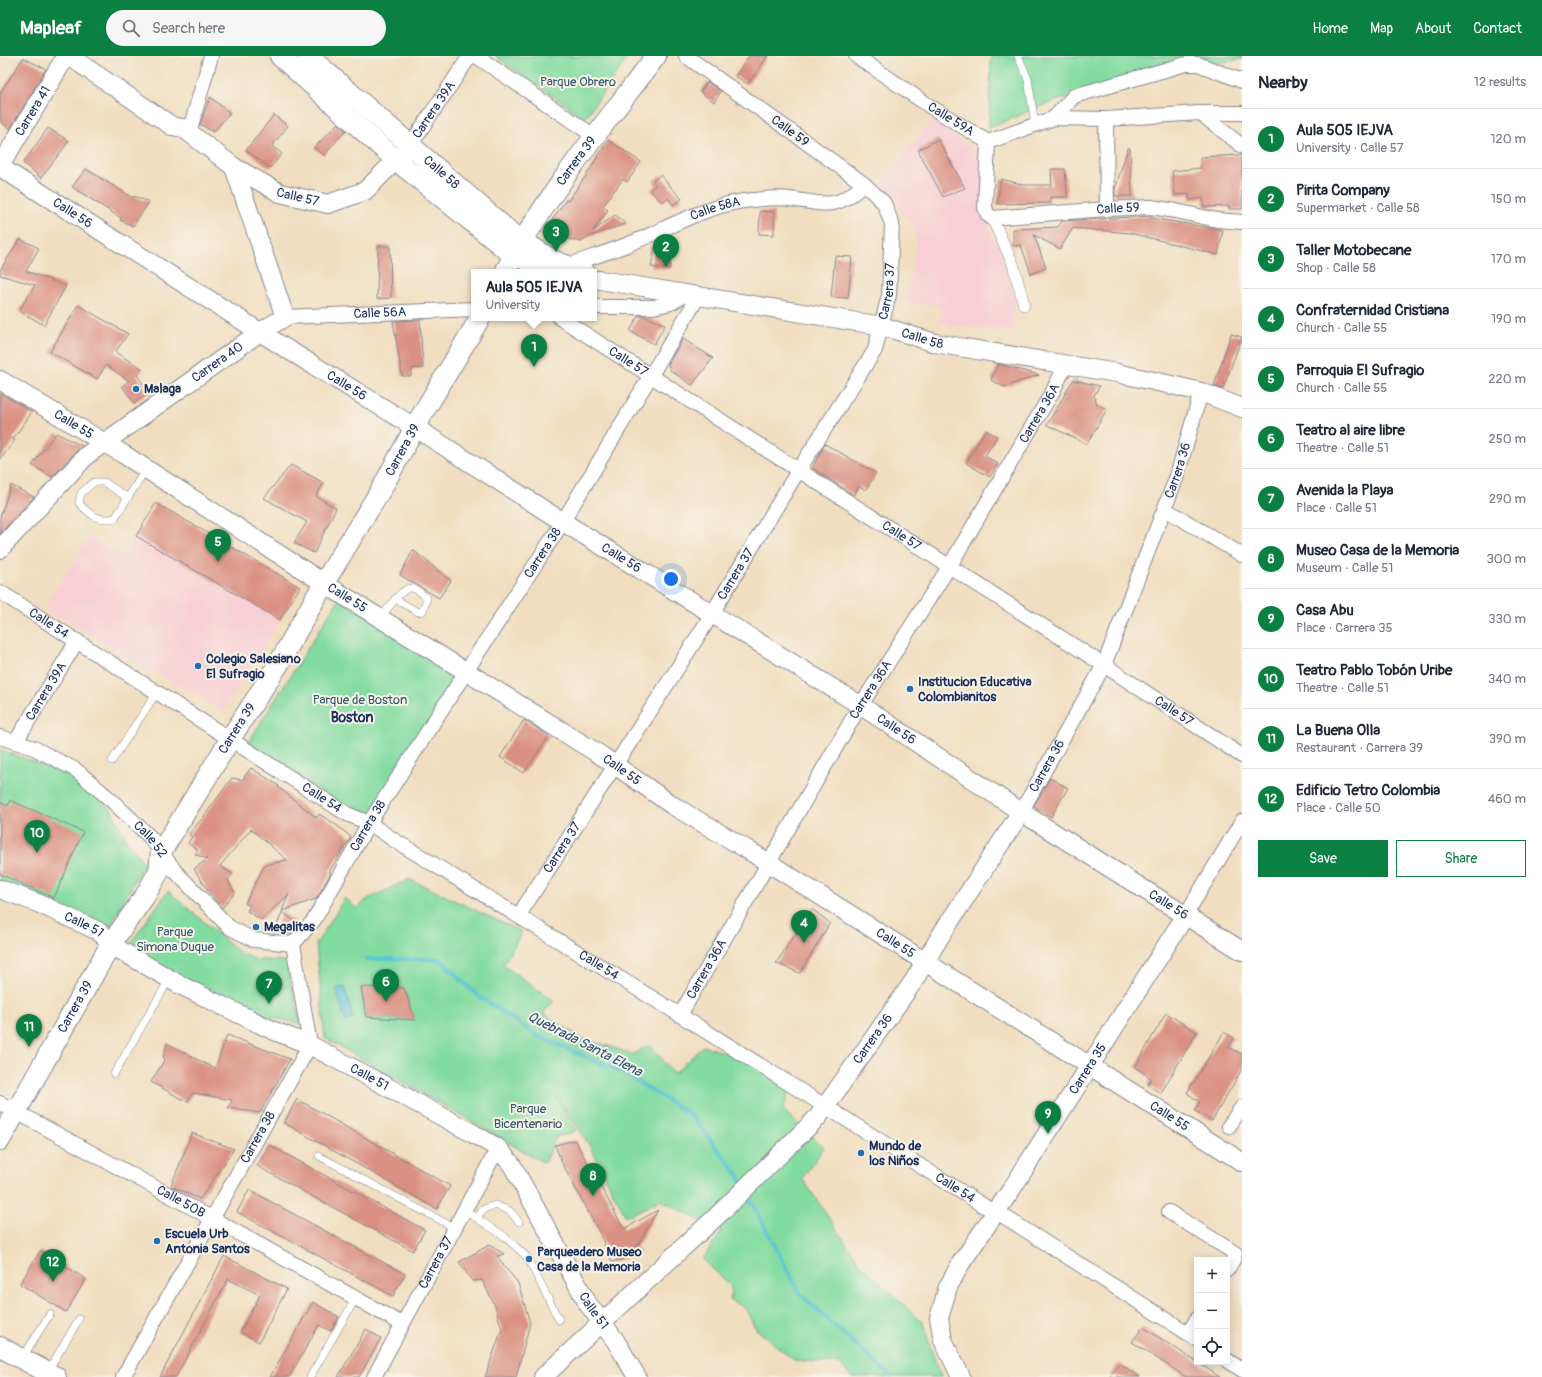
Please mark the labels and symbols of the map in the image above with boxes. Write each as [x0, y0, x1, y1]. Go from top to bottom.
park label: Parque Obrero [540, 74, 616, 90]
street label: Carrera 39A [409, 78, 459, 142]
street label: Carrera 41 [12, 83, 54, 139]
street label: Calle 59A [925, 99, 978, 140]
street label: Calle 59 [768, 112, 812, 150]
street label: Carrera 39 [553, 133, 600, 189]
street label: Calle 58 [420, 152, 463, 193]
street label: Calle 57 [275, 184, 321, 210]
street label: Calle 56 [50, 194, 96, 232]
street label: Calle 58A [688, 194, 742, 224]
street label: Calle 59 [1096, 200, 1140, 218]
pin: 3 [543, 219, 569, 252]
pin: 2 [653, 234, 679, 267]
street label: Carrera 37 [875, 263, 898, 321]
street label: Calle 56A [353, 304, 407, 322]
street label: Calle 58 [899, 325, 945, 352]
pin: 1 [521, 334, 547, 367]
street label: Carrera 40 [188, 339, 246, 386]
street label: Calle 57 [606, 343, 651, 380]
street label: Calle 56 [324, 367, 370, 404]
place label: Malaga [144, 381, 181, 397]
street label: Carrera 36A [1016, 381, 1064, 446]
marker: Malaga [131, 384, 141, 394]
street label: Calle 55 [51, 406, 97, 442]
street label: Carrera 39 [382, 421, 423, 479]
street label: Carrera 36 [1161, 441, 1194, 501]
street label: Calle 57 [879, 517, 924, 554]
street label: Carrera 38 [521, 524, 565, 581]
pin: 5 [205, 529, 231, 562]
street label: Calle 56 [598, 539, 644, 576]
street label: Carrera 37 [714, 545, 757, 603]
your location [661, 569, 681, 589]
street label: Calle 55 [324, 580, 370, 616]
street label: Calle 54 [26, 605, 72, 642]
place label: Colegio Salesiano El Sufragio [206, 651, 301, 682]
street label: Carrera 36A [846, 657, 896, 722]
street label: Carrera 39A [22, 659, 70, 724]
marker: Colegio Salesiano El Sufragio [193, 661, 203, 671]
place label: Institucion Educativa Colombianitos [918, 674, 1032, 705]
marker: Institucion Educativa Colombianitos [905, 684, 915, 694]
park label: Parque de Boston [313, 692, 407, 708]
street label: Calle 57 [1151, 692, 1197, 730]
street label: Carrera 39 [215, 700, 259, 757]
district label: Boston [331, 709, 373, 726]
street label: Calle 56 [873, 710, 919, 748]
street label: Carrera 36 [1026, 737, 1068, 795]
street label: Calle 55 [599, 751, 644, 789]
street label: Calle 54 [299, 779, 345, 817]
street label: Carrera 38 [347, 797, 390, 854]
street label: Calle 52 [130, 817, 171, 861]
street label: Carrera 37 [540, 819, 584, 876]
pin: 10 [24, 820, 50, 853]
street label: Calle 56 [1146, 886, 1191, 923]
street label: Calle 51 [61, 908, 107, 940]
pin: 4 [791, 910, 817, 943]
place label: Megalitas [264, 919, 315, 935]
marker: Megalitas [251, 922, 261, 932]
park label: Parque Simona Duque [136, 924, 214, 955]
street label: Calle 55 [873, 925, 918, 962]
street label: Carrera 36A [683, 936, 731, 1002]
street label: Calle 54 [576, 947, 622, 984]
pin: 6 [373, 969, 399, 1002]
pin: 7 [256, 971, 282, 1004]
street label: Carrera 39 [54, 978, 96, 1036]
water label: Quebrada Santa Elena [525, 1008, 646, 1081]
street label: Carrera 36 [850, 1011, 896, 1067]
pin: 11 [16, 1014, 42, 1047]
street label: Carrera 35 [1066, 1040, 1110, 1097]
street label: Calle 51 [347, 1060, 391, 1094]
street label: Calle 55 [1147, 1098, 1192, 1135]
park label: Parque Bicentenario [494, 1101, 562, 1132]
pin: 9 [1035, 1101, 1061, 1134]
street label: Carrera 38 [237, 1108, 279, 1166]
place label: Mundo de los Niños [869, 1138, 922, 1169]
marker: Mundo de los Niños [856, 1148, 866, 1158]
pin: 8 [580, 1163, 606, 1196]
street label: Calle 54 [932, 1169, 978, 1207]
street label: Calle 50B [154, 1182, 208, 1221]
place label: Escuela Urb Antonia Santos [165, 1226, 250, 1257]
street label: Carrera 37 [415, 1234, 457, 1292]
marker: Escuela Urb Antonia Santos [152, 1236, 162, 1246]
place label: Parqueadero Museo Casa de la Memoria [537, 1244, 642, 1275]
pin: 12 [40, 1249, 66, 1282]
marker: Parqueadero Museo Casa de la Memoria [524, 1254, 534, 1264]
street label: Calle 51 [575, 1289, 612, 1332]

